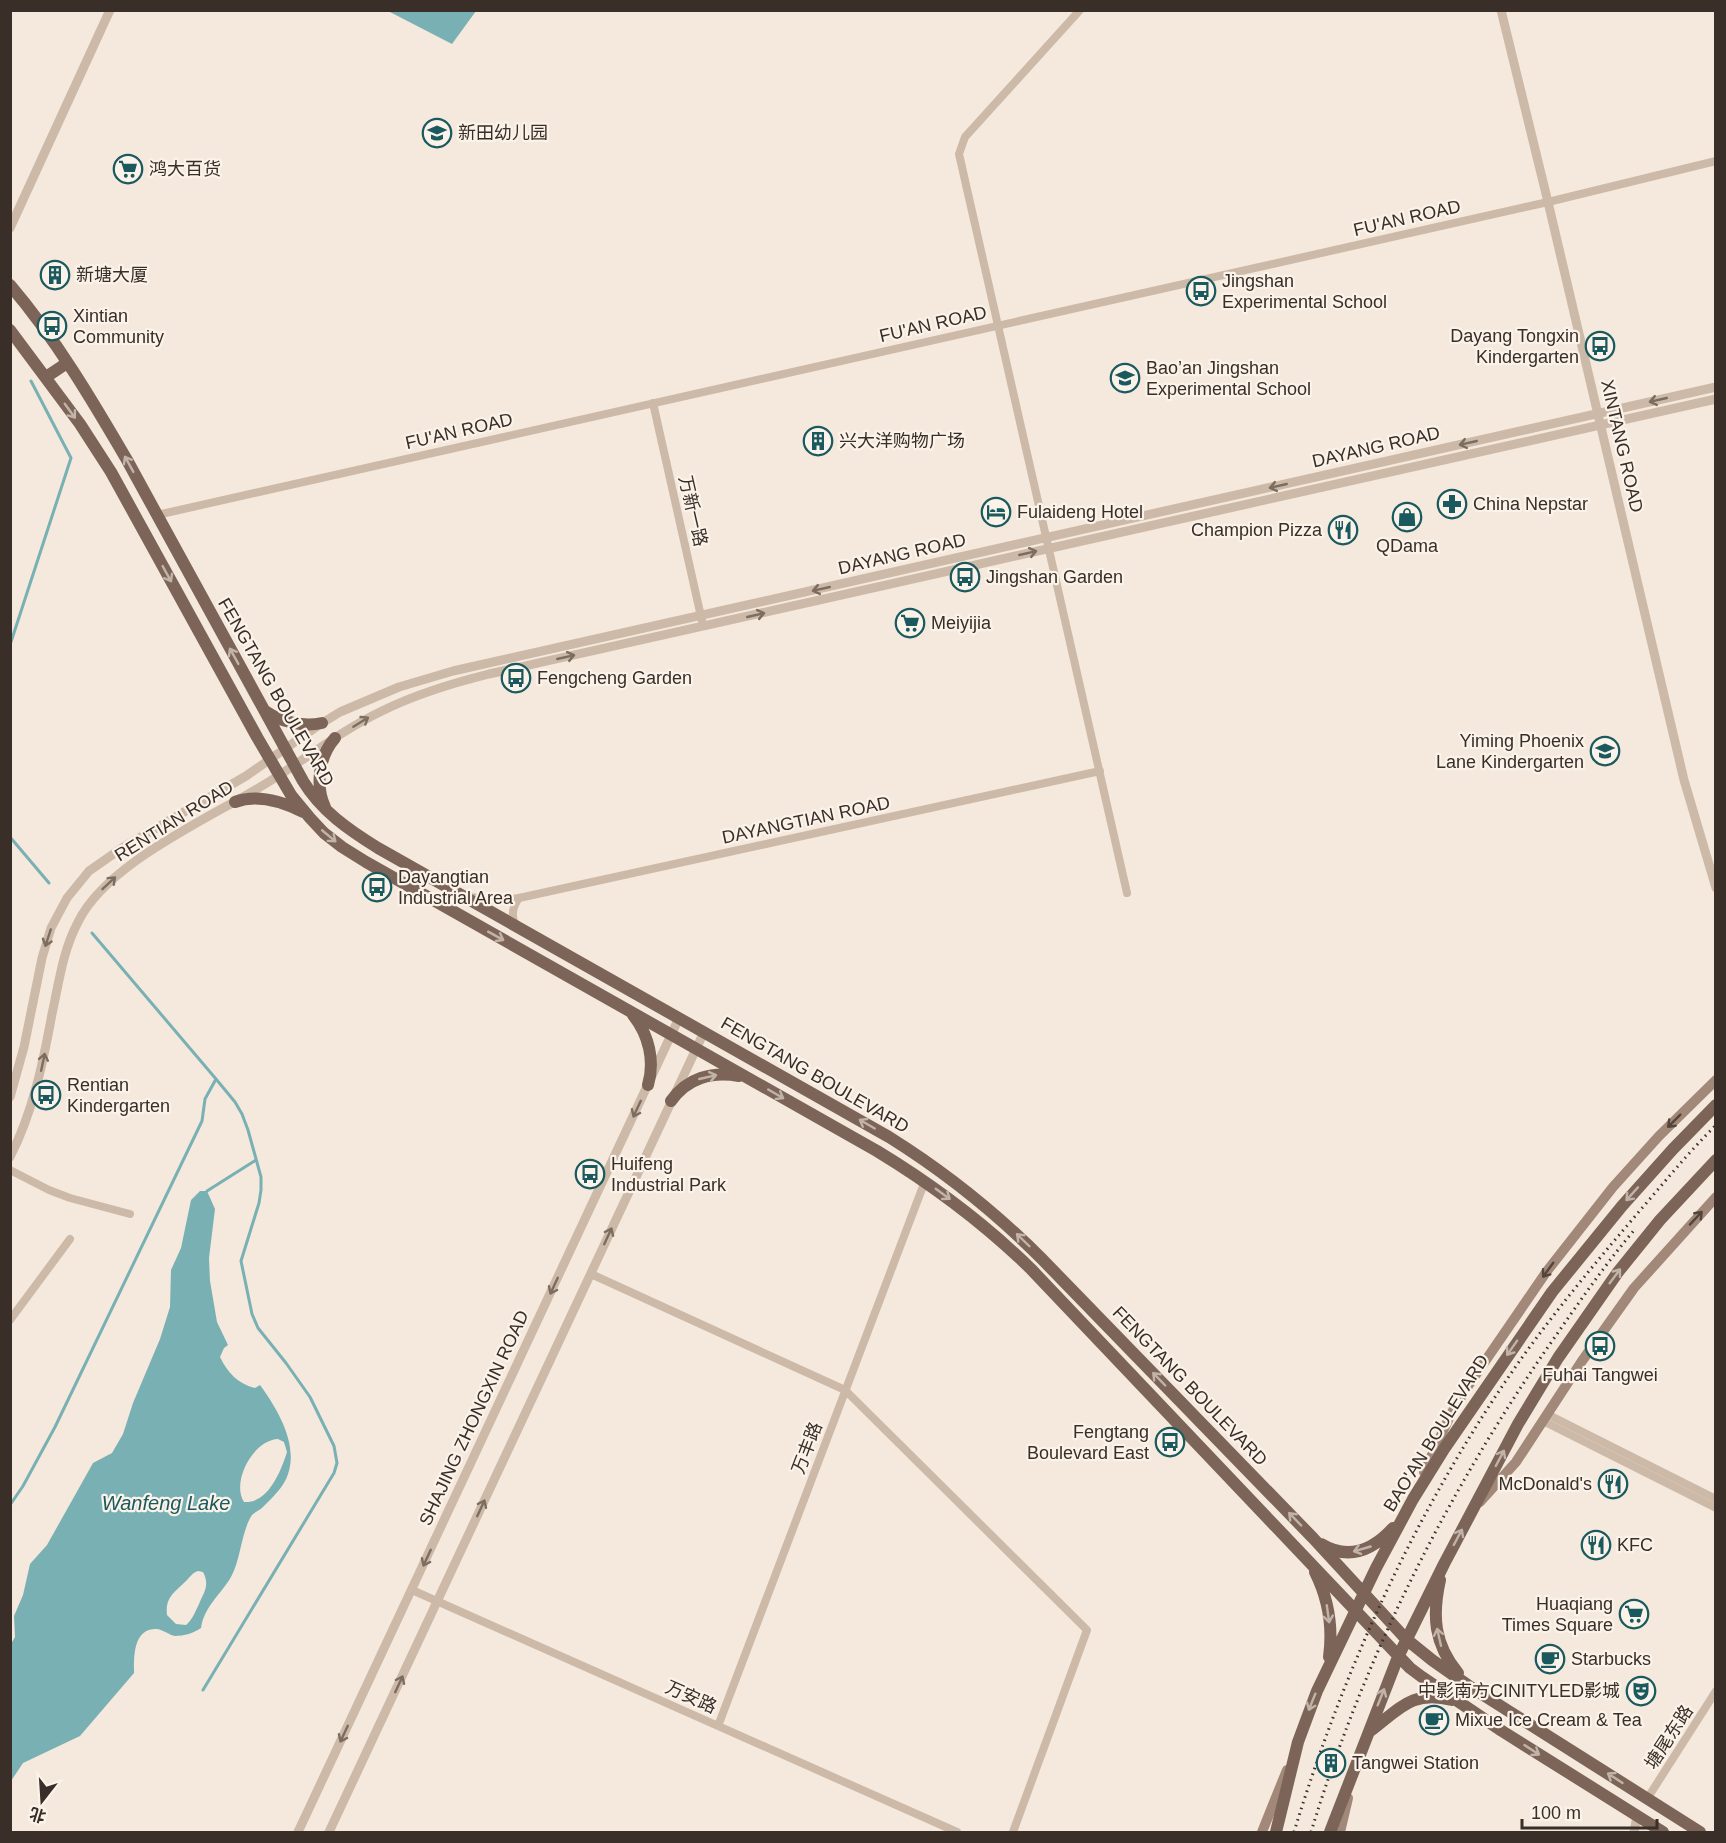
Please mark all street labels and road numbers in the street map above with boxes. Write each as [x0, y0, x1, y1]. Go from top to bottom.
street label: FU'AN ROAD [1351, 196, 1463, 240]
street label: FU'AN ROAD [877, 302, 989, 346]
street label: XINTANG ROAD [1597, 378, 1647, 514]
street label: FU'AN ROAD [403, 409, 515, 453]
street label: DAYANG ROAD [1310, 423, 1442, 471]
street label: 万新一路 [675, 474, 711, 548]
street label: DAYANG ROAD [836, 530, 968, 578]
street label: FENGTANG BOULEVARD [214, 595, 338, 789]
street label: RENTIAN ROAD [111, 776, 237, 866]
street label: DAYANGTIAN ROAD [720, 792, 892, 848]
street label: FENGTANG BOULEVARD [718, 1013, 912, 1137]
street label: FENGTANG BOULEVARD [1109, 1302, 1271, 1470]
street label: SHAJING ZHONGXIN ROAD [415, 1307, 533, 1529]
street label: BAO'AN BOULEVARD [1380, 1351, 1492, 1515]
street label: 万丰路 [788, 1419, 826, 1477]
street label: 万安路 [662, 1677, 720, 1717]
street label: 塘尾东路 [1641, 1701, 1697, 1773]

